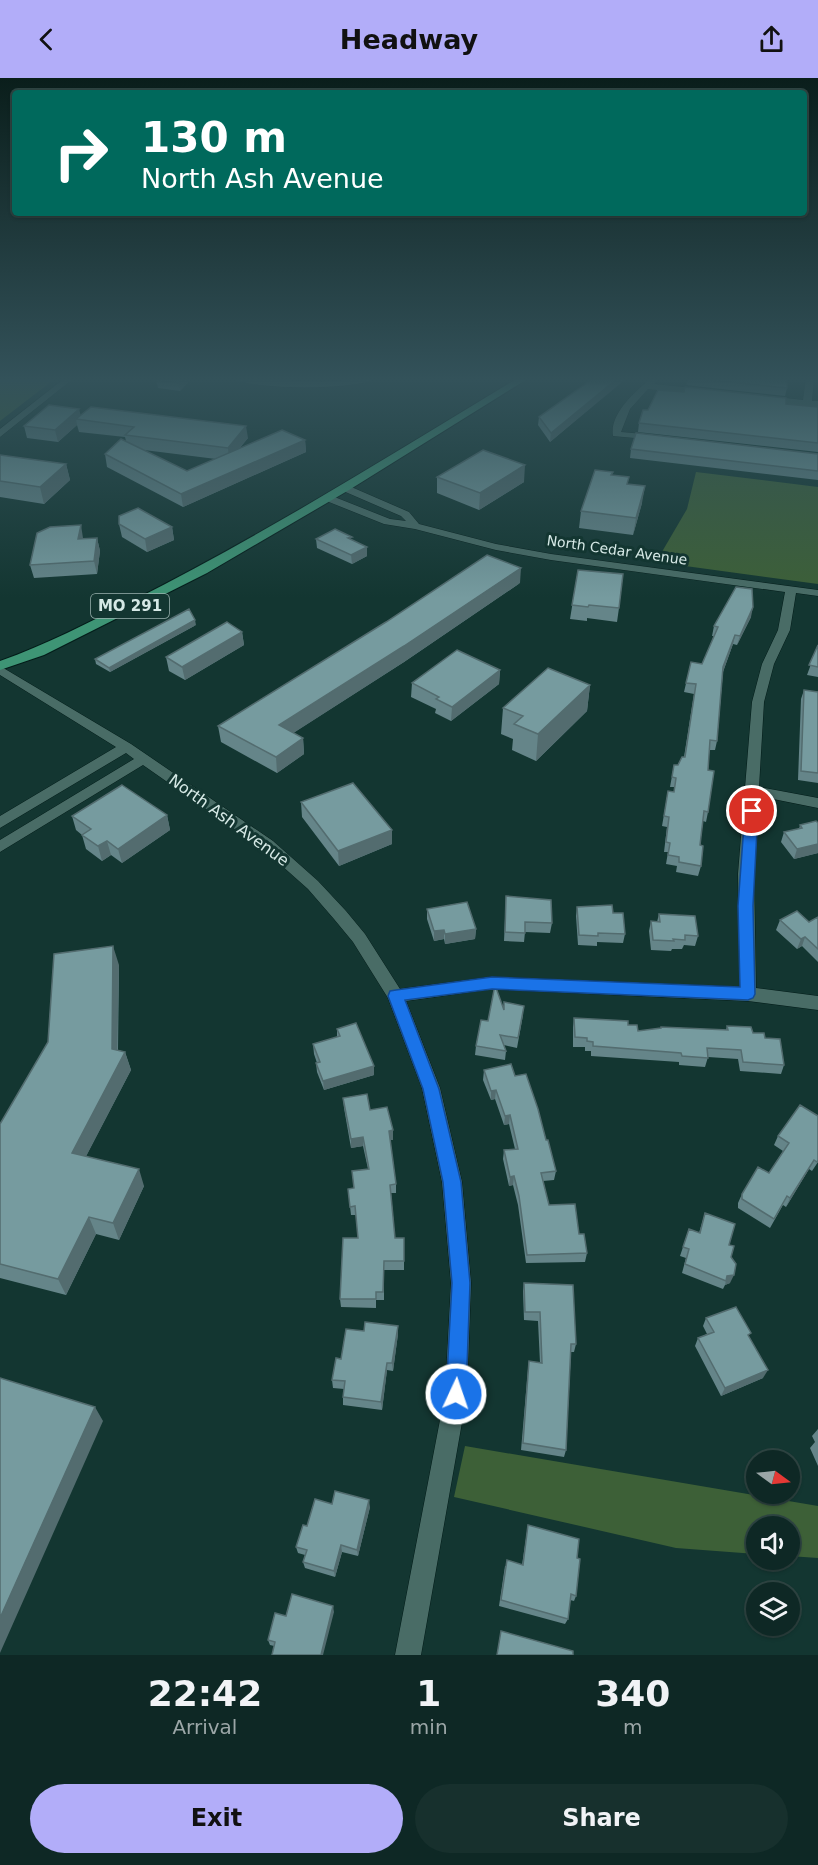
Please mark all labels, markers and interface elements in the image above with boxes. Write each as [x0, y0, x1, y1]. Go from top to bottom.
icon: back [30, 23, 63, 56]
icon: share [755, 23, 788, 56]
text: Headway [340, 24, 478, 55]
text: 130 m [141, 113, 287, 162]
icon: right [42, 114, 120, 192]
text: North Ash Avenue [141, 163, 384, 194]
street label: North Cedar Avenue [546, 532, 688, 568]
road number: MO 291 [91, 594, 169, 618]
street label: North Ash Avenue [165, 770, 293, 870]
pin [726, 785, 777, 836]
icon: arrive [735, 794, 768, 827]
position arrow [424, 1362, 488, 1426]
north arrow [746, 1450, 800, 1504]
map controls [746, 1450, 800, 1636]
button: sound [746, 1516, 800, 1570]
button: layers [746, 1582, 800, 1636]
text: 22:42 [148, 1673, 262, 1714]
text: 1 [416, 1673, 441, 1714]
text: 340 [595, 1673, 670, 1714]
text: Arrival [172, 1715, 237, 1739]
text: min [410, 1715, 448, 1739]
text: m [623, 1715, 643, 1739]
button: Exit [30, 1784, 403, 1853]
button: Share [415, 1784, 788, 1853]

